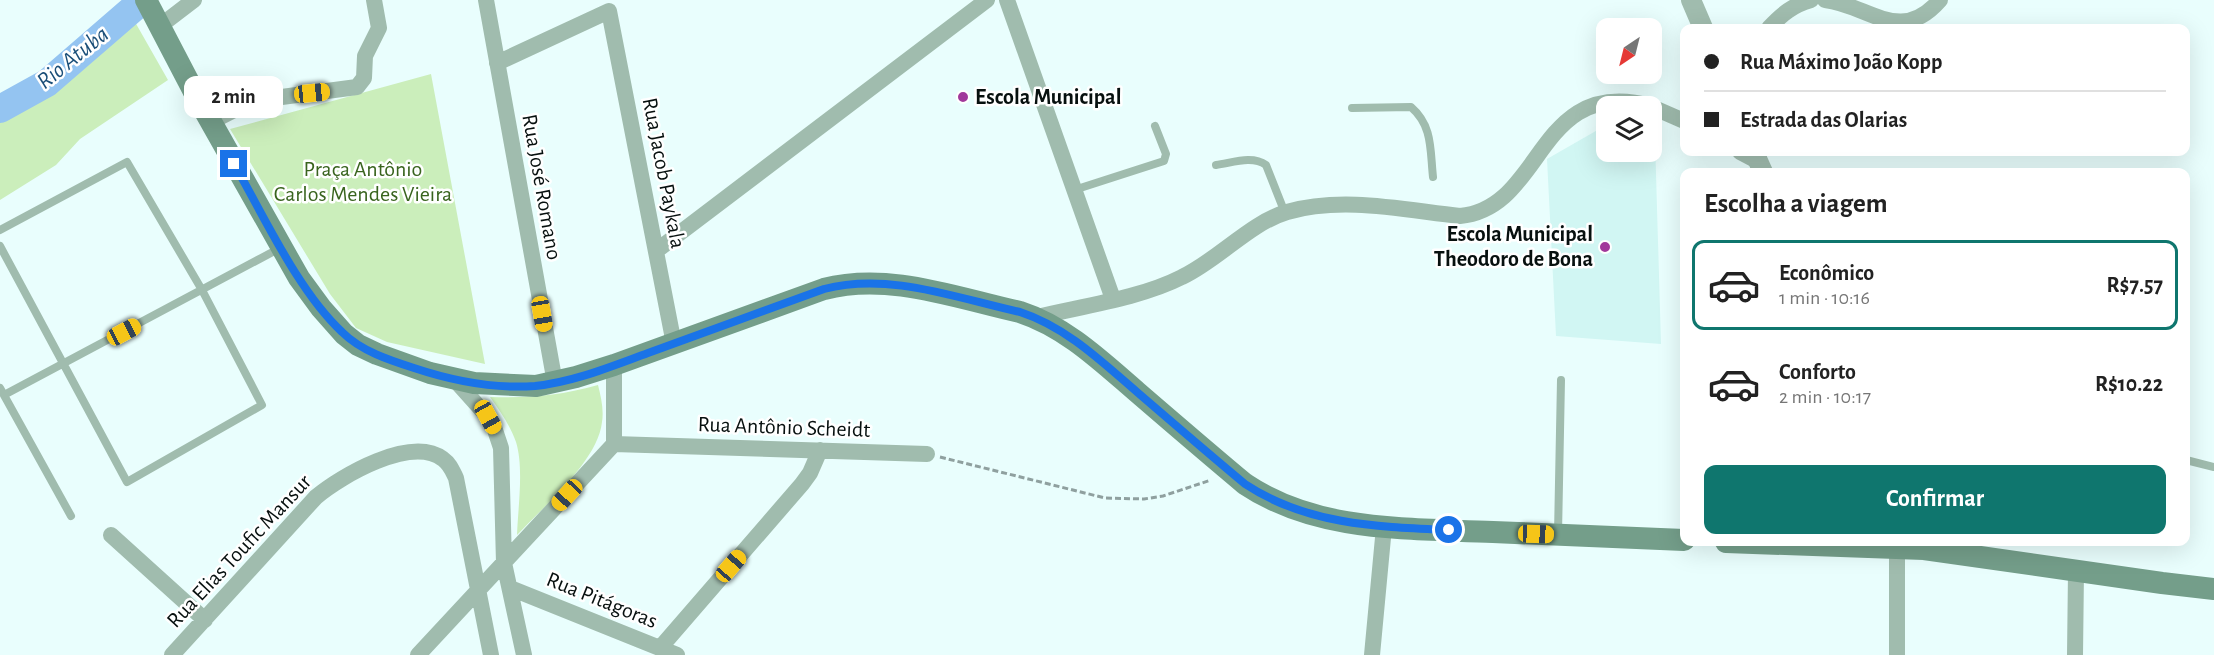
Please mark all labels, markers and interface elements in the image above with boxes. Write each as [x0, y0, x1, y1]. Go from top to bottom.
north arrow [1596, 18, 1662, 84]
map controls [1596, 18, 1662, 162]
water label: Rio Atuba [33, 22, 113, 94]
text: Rua Máximo João Kopp [1740, 51, 1942, 73]
callout: 2 min [184, 77, 284, 119]
car [293, 82, 331, 104]
place label: Escola Municipal [975, 86, 1121, 108]
text: 2 min [211, 87, 256, 107]
marker: Escola Municipal [956, 90, 970, 104]
street label: Rua Jacob Paykala [639, 96, 689, 250]
button: layers [1596, 96, 1662, 162]
text: Estrada das Olarias [1740, 109, 1907, 131]
street label: Rua José Romano [518, 112, 566, 262]
route end [220, 150, 247, 177]
park label: Praça Antônio Carlos Mendes Vieira [274, 158, 452, 205]
text: Escolha a viagem [1704, 190, 1887, 217]
place label: Escola Municipal Theodoro de Bona [1434, 223, 1593, 270]
marker: Escola Municipal Theodoro de Bona [1598, 240, 1612, 254]
icon: car [1707, 258, 1761, 312]
text: Econômico [1779, 262, 1874, 284]
text: R$7.57 [2107, 274, 2163, 296]
text: 1 min · 10:16 [1779, 288, 1870, 308]
car [530, 295, 554, 333]
car [104, 316, 144, 348]
icon: car [1707, 357, 1761, 411]
text: Conforto [1779, 361, 1856, 383]
text: R$10.22 [2095, 373, 2163, 395]
text: 2 min · 10:17 [1779, 387, 1871, 407]
car [471, 397, 505, 437]
street label: Rua Antônio Scheidt [697, 413, 871, 441]
button: Confirmar [1704, 465, 2166, 534]
street label: Rua Elias Toufic Mansur [163, 470, 315, 632]
car [548, 476, 586, 514]
route start [1435, 516, 1462, 543]
car [1518, 524, 1554, 544]
car [712, 547, 750, 585]
street label: Rua Pitágoras [544, 568, 660, 632]

